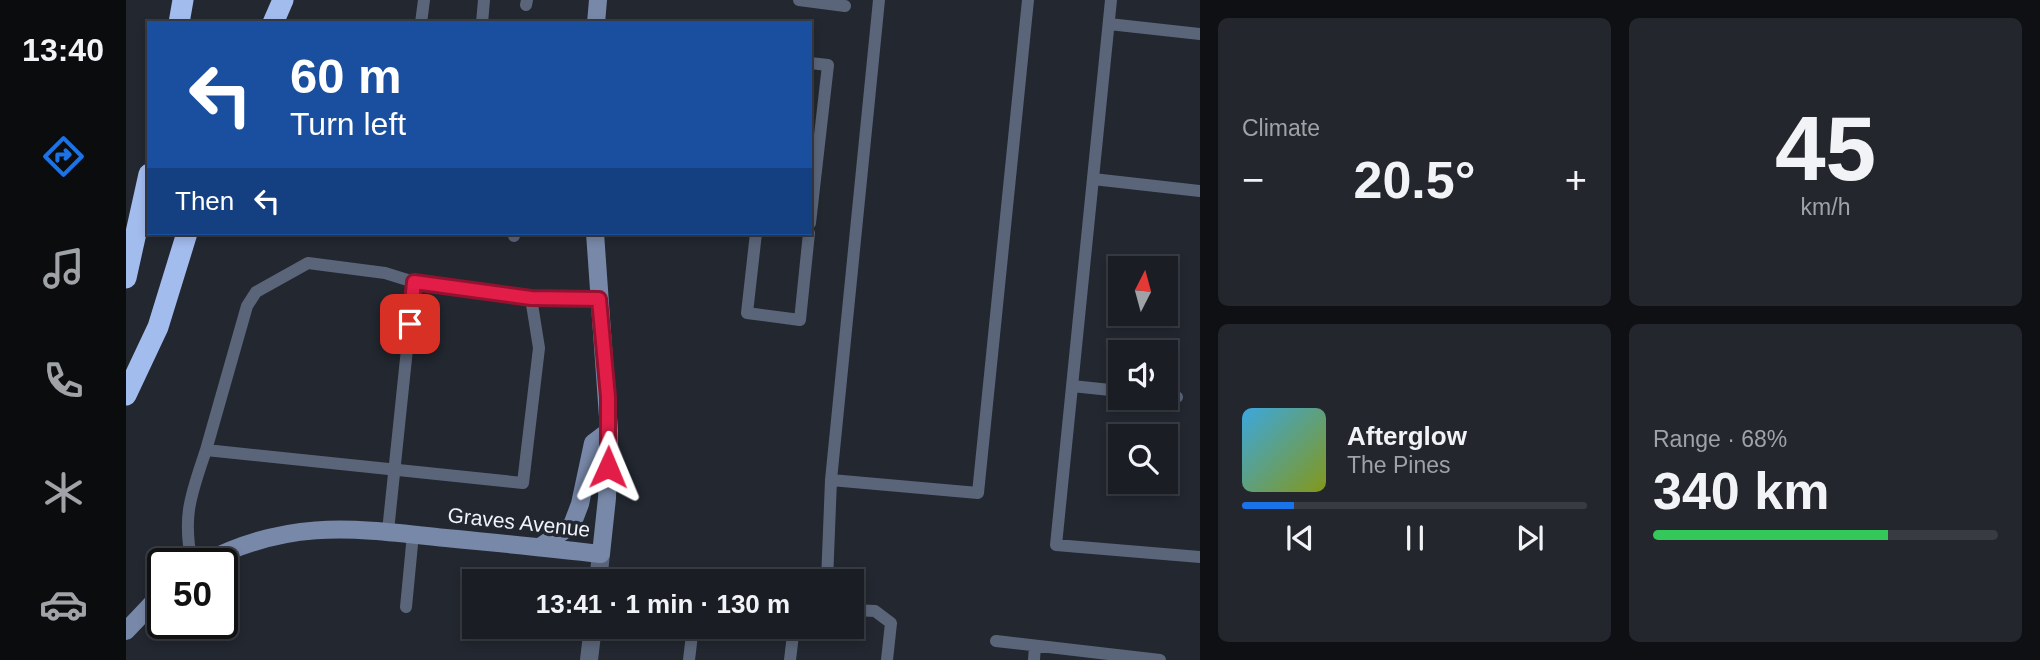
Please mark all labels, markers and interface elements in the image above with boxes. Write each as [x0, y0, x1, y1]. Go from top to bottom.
text: 13:40 [22, 32, 104, 68]
icon: left [175, 49, 266, 140]
text: 60 m [290, 49, 402, 103]
text: 45 [1775, 98, 1876, 199]
text: Turn left [290, 106, 406, 142]
text: Climate [1242, 115, 1320, 141]
icon: directions [39, 132, 88, 181]
text: 20.5° [1353, 151, 1476, 209]
text: − [1242, 159, 1264, 201]
text: + [1565, 159, 1587, 201]
icon: left [248, 182, 286, 220]
text: Then [175, 186, 234, 216]
text: km/h [1801, 194, 1850, 220]
icon: music [39, 244, 88, 293]
north arrow [1108, 256, 1178, 326]
map controls [1108, 256, 1178, 494]
pin [380, 294, 440, 354]
icon: arrive [391, 305, 429, 343]
button: sound [1108, 340, 1178, 410]
icon: phone [39, 356, 88, 405]
text: Afterglow [1347, 421, 1467, 451]
button: search [1108, 424, 1178, 494]
text: Range · 68% [1653, 426, 1787, 452]
position arrow [571, 430, 645, 504]
text: The Pines [1347, 452, 1451, 478]
text: 340 km [1653, 462, 1829, 520]
icon: climate [39, 468, 88, 517]
street label: Graves Avenue [447, 503, 591, 541]
icon: previous [1281, 519, 1319, 557]
icon: pause [1396, 519, 1434, 557]
icon: next [1511, 519, 1549, 557]
speed limit sign: 50 [147, 548, 238, 639]
icon: car [39, 580, 88, 629]
text: 13:41 · 1 min · 130 m [536, 589, 790, 619]

